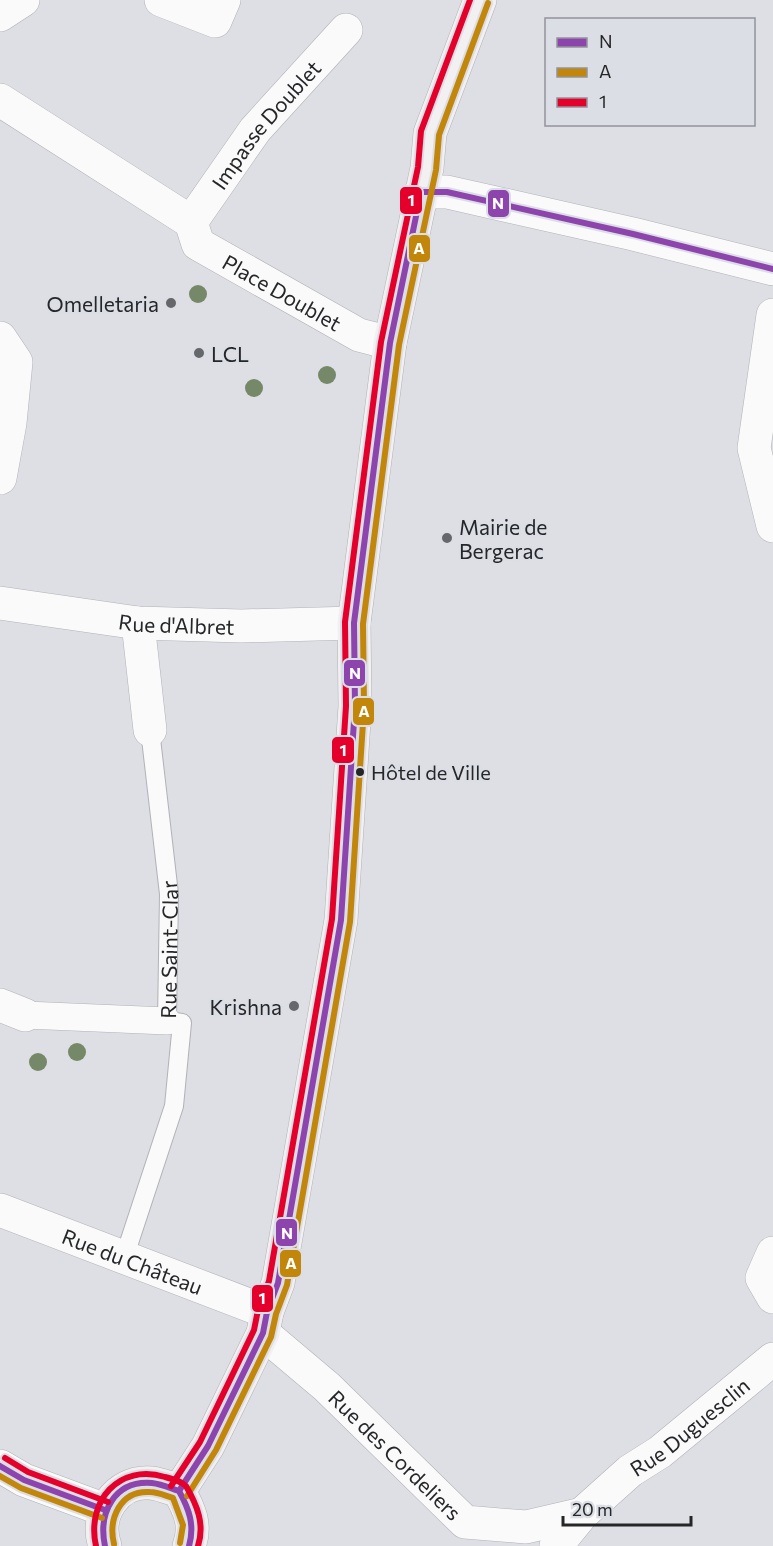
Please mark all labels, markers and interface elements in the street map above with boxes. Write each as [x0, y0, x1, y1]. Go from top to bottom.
legend [545, 18, 755, 126]
text: N [599, 30, 613, 52]
street label: Impasse Doublet [206, 55, 325, 193]
text: A [599, 60, 611, 82]
text: 1 [599, 90, 607, 112]
line badge: 1 [399, 186, 423, 215]
line badge: N [487, 189, 510, 218]
text: 1 [407, 190, 415, 209]
text: N [492, 193, 504, 212]
line badge: A [408, 234, 431, 263]
text: A [413, 238, 425, 257]
street label: Place Doublet [219, 248, 346, 335]
place label: Omelletaria [46, 291, 159, 316]
marker: Omelletaria [164, 296, 178, 310]
place label: LCL [211, 341, 249, 366]
marker: LCL [192, 346, 206, 360]
place label: Mairie de Bergerac [459, 514, 547, 563]
marker: Mairie de Bergerac [440, 531, 454, 545]
street label: Rue d'Albret [117, 608, 235, 638]
line badge: N [343, 659, 366, 687]
text: N [349, 663, 361, 682]
line badge: A [352, 697, 375, 726]
text: A [358, 701, 370, 720]
line badge: 1 [331, 736, 355, 764]
text: 1 [339, 740, 347, 759]
place label: Hôtel de Ville [371, 760, 491, 784]
marker: Hôtel de Ville [354, 766, 366, 778]
street label: Rue Saint-Clar [155, 879, 182, 1019]
place label: Krishna [210, 994, 282, 1019]
marker: Krishna [287, 999, 301, 1013]
line badge: N [275, 1218, 298, 1247]
street label: Rue du Château [59, 1223, 206, 1299]
text: N [281, 1223, 293, 1242]
line badge: A [279, 1249, 302, 1278]
text: A [285, 1253, 297, 1272]
line badge: 1 [251, 1284, 274, 1313]
text: 1 [258, 1288, 266, 1307]
street label: Rue Duguesclin [625, 1372, 754, 1481]
street label: Rue des Cordeliers [324, 1384, 467, 1525]
scale bar [563, 1489, 690, 1527]
text: 20 m [572, 1498, 613, 1520]

